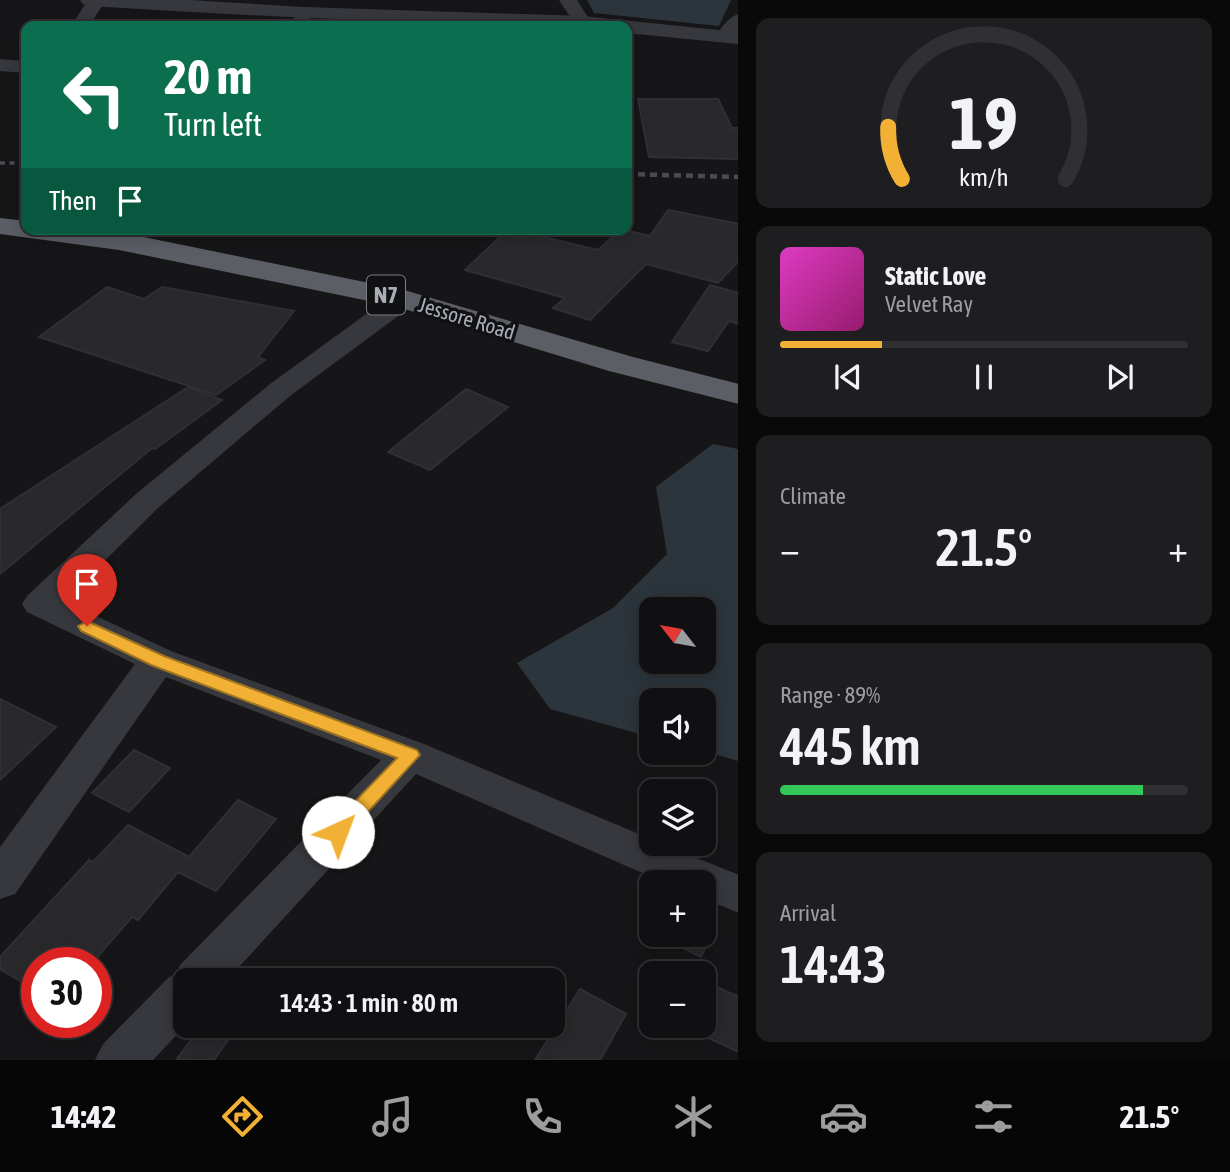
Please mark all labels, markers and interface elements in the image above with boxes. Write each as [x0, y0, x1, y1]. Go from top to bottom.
text: 20 m [164, 48, 252, 104]
icon: left [49, 49, 140, 140]
text: 19 [950, 82, 1018, 165]
text: Turn left [164, 106, 262, 143]
text: km/h [959, 163, 1009, 191]
icon: arrive [111, 182, 149, 220]
text: Then [49, 186, 97, 216]
text: Static Love [885, 261, 986, 291]
road number: N7 [367, 276, 405, 314]
text: Velvet Ray [885, 291, 973, 317]
street label: Jessore Road [416, 292, 518, 344]
icon: previous [829, 358, 867, 396]
icon: pause [965, 358, 1003, 396]
icon: next [1101, 358, 1139, 396]
text: Climate [780, 483, 846, 509]
text: 21.5° [936, 517, 1032, 577]
text: − [780, 527, 800, 570]
text: + [1168, 527, 1188, 570]
pin [57, 554, 117, 626]
icon: arrive [68, 565, 106, 603]
north arrow [639, 597, 716, 674]
map controls [639, 597, 716, 1038]
text: Range · 89% [780, 682, 880, 708]
button: sound [639, 688, 716, 765]
text: 445 km [780, 716, 921, 776]
button: layers [639, 779, 716, 856]
position arrow [301, 795, 375, 869]
button: + [639, 870, 716, 947]
text: Arrival [780, 900, 836, 926]
text: 14:43 [780, 934, 887, 994]
speed limit sign: 30 [21, 947, 112, 1038]
button: − [639, 961, 716, 1038]
text: 14:43 · 1 min · 80 m [280, 988, 458, 1018]
icon: directions [218, 1092, 267, 1141]
icon: music [368, 1092, 417, 1141]
icon: phone [518, 1092, 567, 1141]
icon: climate [669, 1092, 718, 1141]
icon: car [819, 1092, 868, 1141]
icon: filters [969, 1092, 1018, 1141]
text: 14:42 [51, 1098, 117, 1135]
text: 21.5° [1120, 1098, 1179, 1135]

